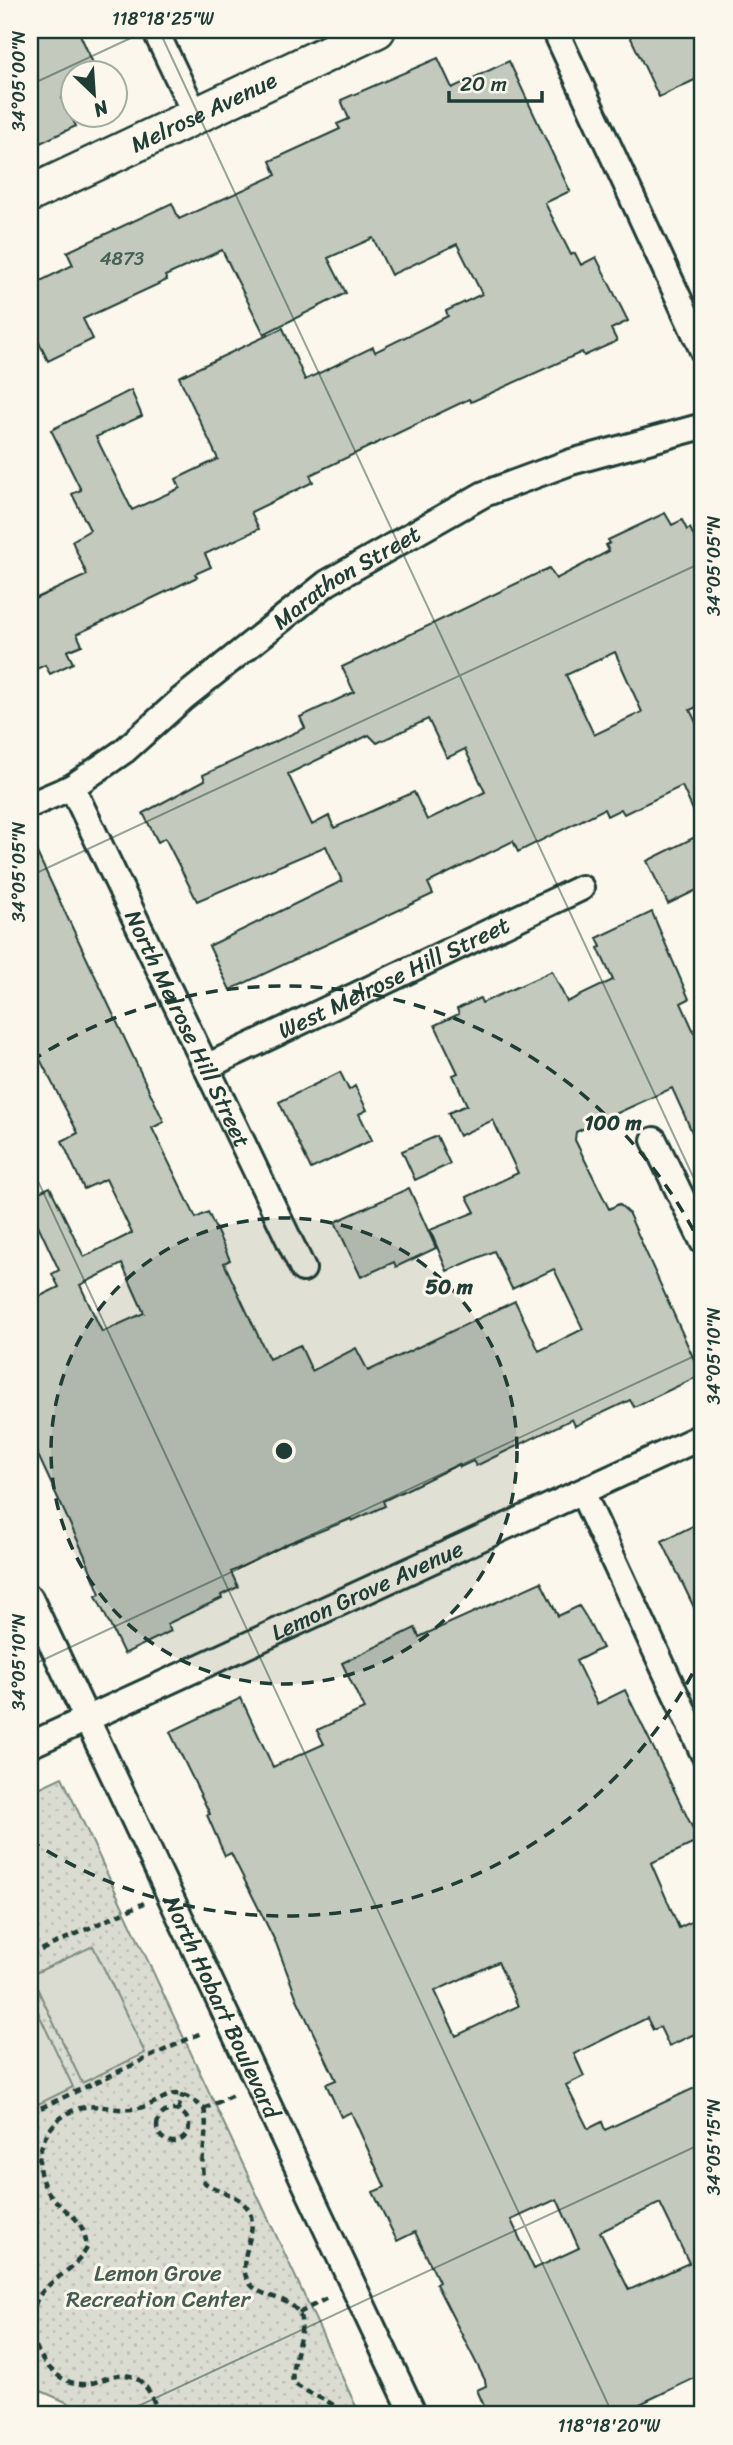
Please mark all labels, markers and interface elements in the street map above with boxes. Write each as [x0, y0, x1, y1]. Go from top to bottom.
text: 118°18'25"W [112, 3, 215, 35]
text: 34°05'00"N [3, 30, 35, 131]
north arrow [60, 60, 130, 130]
street label: Melrose Avenue [123, 60, 284, 164]
scale bar [449, 60, 542, 104]
text: 20 m [460, 65, 507, 103]
text: N [87, 91, 115, 127]
house number: 4873 [100, 242, 145, 275]
street label: Marathon Street [263, 513, 428, 640]
text: 34°05'05"N [698, 515, 730, 616]
text: 34°05'05"N [3, 821, 35, 922]
street label: North Melrose Hill Street [113, 903, 262, 1155]
street label: West Melrose Hill Street [271, 904, 517, 1050]
text: 100 m [584, 1104, 642, 1142]
text: 50 m [425, 1268, 474, 1306]
text: 34°05'10"N [698, 1307, 730, 1404]
centre of rings [272, 1439, 296, 1463]
street label: Lemon Grove Avenue [264, 1528, 470, 1652]
text: 34°05'10"N [3, 1613, 35, 1710]
street label: North Hobart Boulevard [152, 1889, 293, 2127]
text: 34°05'15"N [698, 2098, 730, 2195]
park label: Lemon Grove Recreation Center [66, 2253, 252, 2320]
text: 118°18'20"W [558, 2410, 661, 2442]

